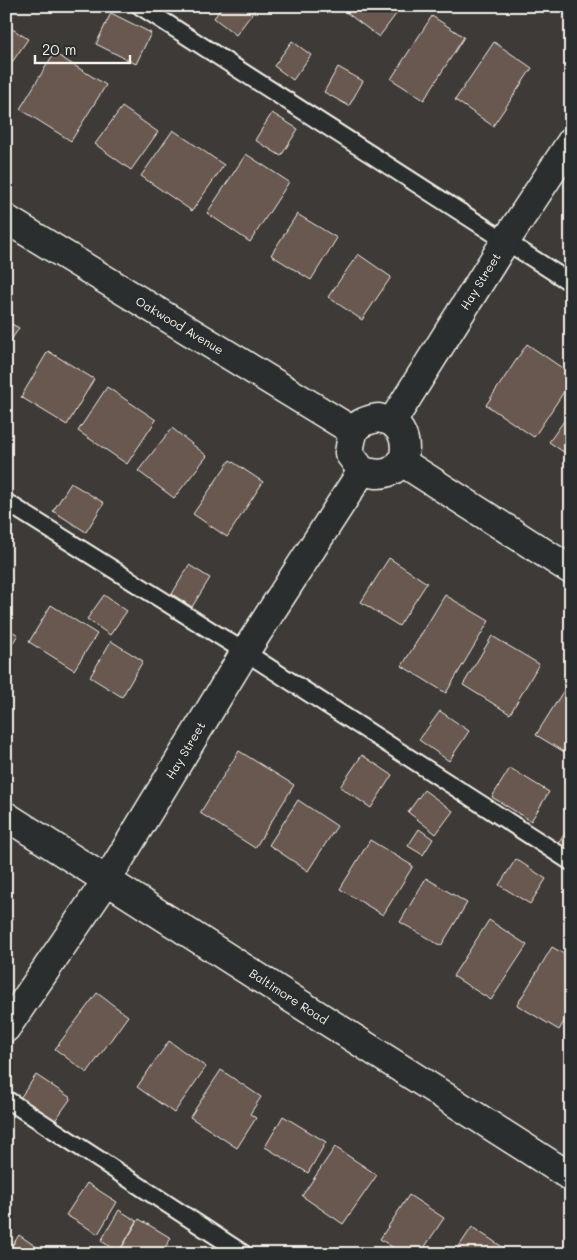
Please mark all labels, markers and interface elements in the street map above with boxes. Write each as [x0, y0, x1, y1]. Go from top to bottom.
scale bar [35, 32, 130, 64]
text: 20 m [42, 39, 76, 59]
street label: Hay Street [456, 249, 504, 313]
street label: Oakwood Avenue [133, 292, 227, 358]
street label: Hay Street [162, 718, 208, 782]
street label: Baltimore Road [247, 965, 332, 1028]

